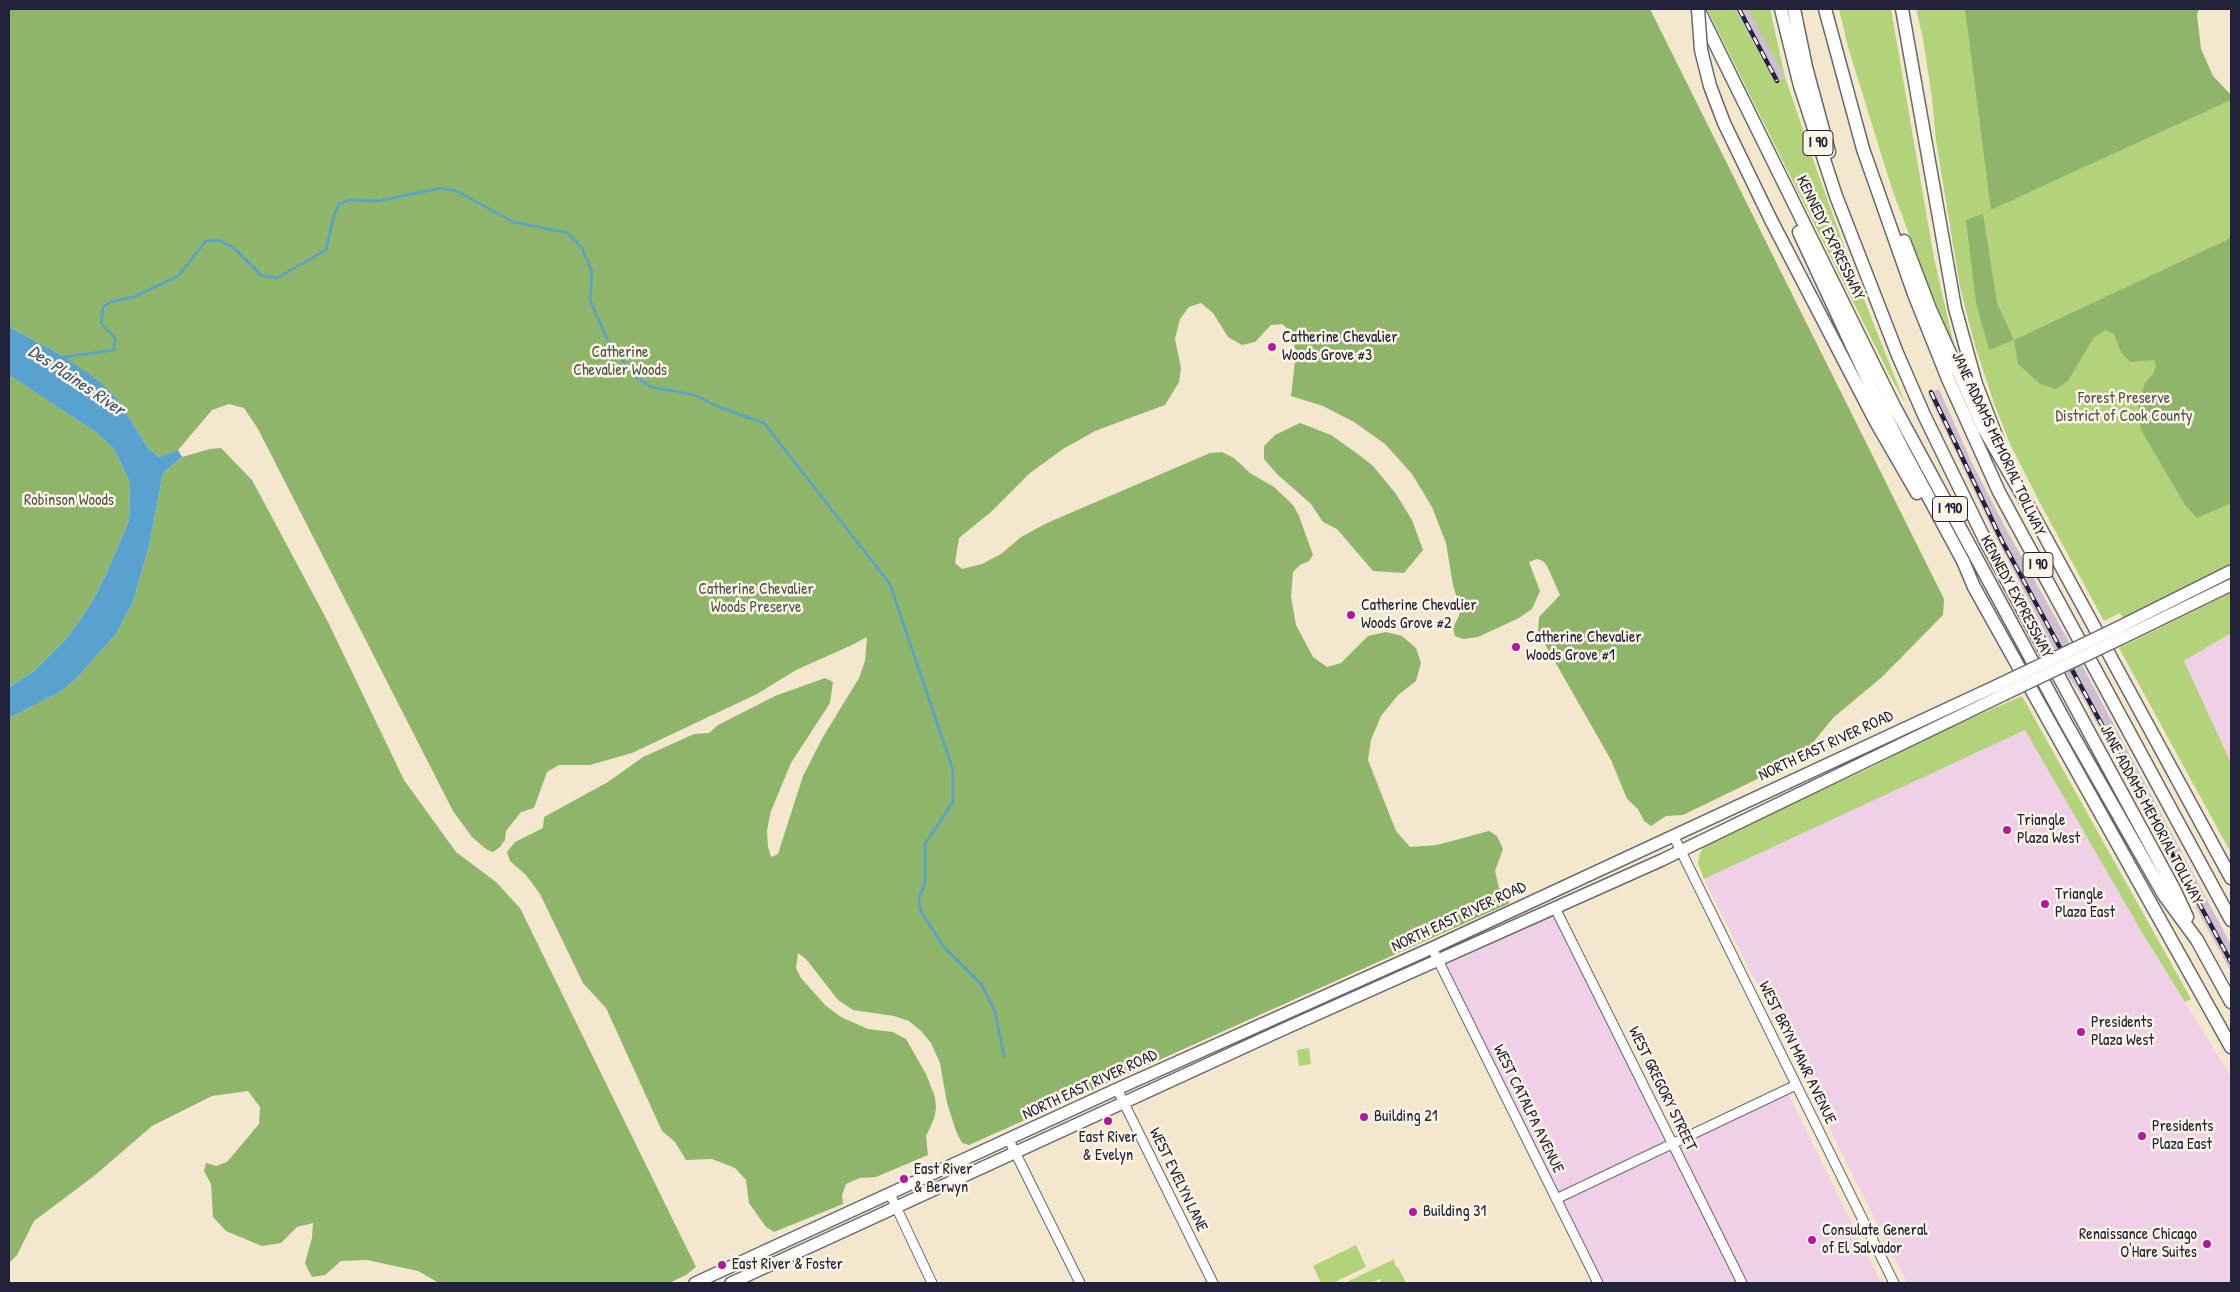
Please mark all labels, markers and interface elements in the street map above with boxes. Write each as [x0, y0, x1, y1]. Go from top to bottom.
road number: I 90 [1803, 130, 1833, 156]
street label: KENNEDY EXPRESSWAY [1792, 173, 1868, 303]
place label: Catherine Chevalier Woods Grove #3 [1282, 328, 1398, 366]
water label: Des Plaines River [24, 341, 128, 421]
marker: Catherine Chevalier Woods Grove #3 [1266, 341, 1278, 353]
park label: Catherine Chevalier Woods [573, 343, 667, 381]
street label: JANE ADDAMS MEMORIAL TOLLWAY [1947, 349, 2049, 539]
park label: Forest Preserve District of Cook County [2056, 389, 2192, 427]
park label: Robinson Woods [24, 491, 114, 511]
road number: I 190 [1932, 496, 1968, 522]
street label: KENNEDY EXPRESSWAY [1976, 532, 2056, 662]
road number: I 90 [2023, 552, 2053, 578]
park label: Catherine Chevalier Woods Preserve [698, 580, 814, 618]
place label: Catherine Chevalier Woods Grove #2 [1361, 596, 1477, 634]
marker: Catherine Chevalier Woods Grove #2 [1345, 609, 1357, 621]
place label: Catherine Chevalier Woods Grove #1 [1526, 628, 1642, 666]
marker: Catherine Chevalier Woods Grove #1 [1510, 641, 1522, 653]
street label: NORTH EAST RIVER ROAD [1756, 706, 1896, 786]
street label: JANE ADDAMS MEMORIAL TOLLWAY [2095, 722, 2207, 908]
place label: Triangle Plaza West [2017, 811, 2080, 849]
marker: Triangle Plaza West [2001, 824, 2013, 836]
street label: NORTH EAST RIVER ROAD [1389, 877, 1529, 957]
place label: Triangle Plaza East [2055, 885, 2115, 923]
marker: Triangle Plaza East [2039, 898, 2051, 910]
street label: WEST BRYN MAWR AVENUE [1754, 978, 1840, 1128]
place label: Presidents Plaza West [2091, 1013, 2154, 1051]
street label: WEST GREGORY STREET [1624, 1024, 1700, 1154]
marker: Presidents Plaza West [2075, 1026, 2087, 1038]
street label: WEST CATALPA AVENUE [1489, 1042, 1567, 1176]
street label: NORTH EAST RIVER ROAD [1020, 1045, 1160, 1125]
place label: Building 21 [1374, 1107, 1438, 1127]
marker: Building 21 [1358, 1111, 1370, 1123]
marker: East River & Evelyn [1102, 1115, 1114, 1127]
place label: Presidents Plaza East [2152, 1117, 2213, 1155]
street label: WEST EVELYN LANE [1145, 1125, 1211, 1235]
place label: East River & Evelyn [1079, 1128, 1137, 1166]
marker: Presidents Plaza East [2136, 1130, 2148, 1142]
place label: East River & Berwyn [914, 1160, 972, 1198]
marker: East River & Berwyn [898, 1173, 910, 1185]
place label: Building 31 [1423, 1202, 1486, 1222]
marker: Building 31 [1407, 1206, 1419, 1218]
place label: Consulate General of El Salvador [1822, 1221, 1927, 1259]
place label: Renaissance Chicago O'Hare Suites [2079, 1225, 2197, 1263]
marker: Consulate General of El Salvador [1806, 1234, 1818, 1246]
marker: Renaissance Chicago O'Hare Suites [2201, 1238, 2213, 1250]
place label: East River & Foster [732, 1255, 843, 1275]
marker: East River & Foster [716, 1259, 728, 1271]

